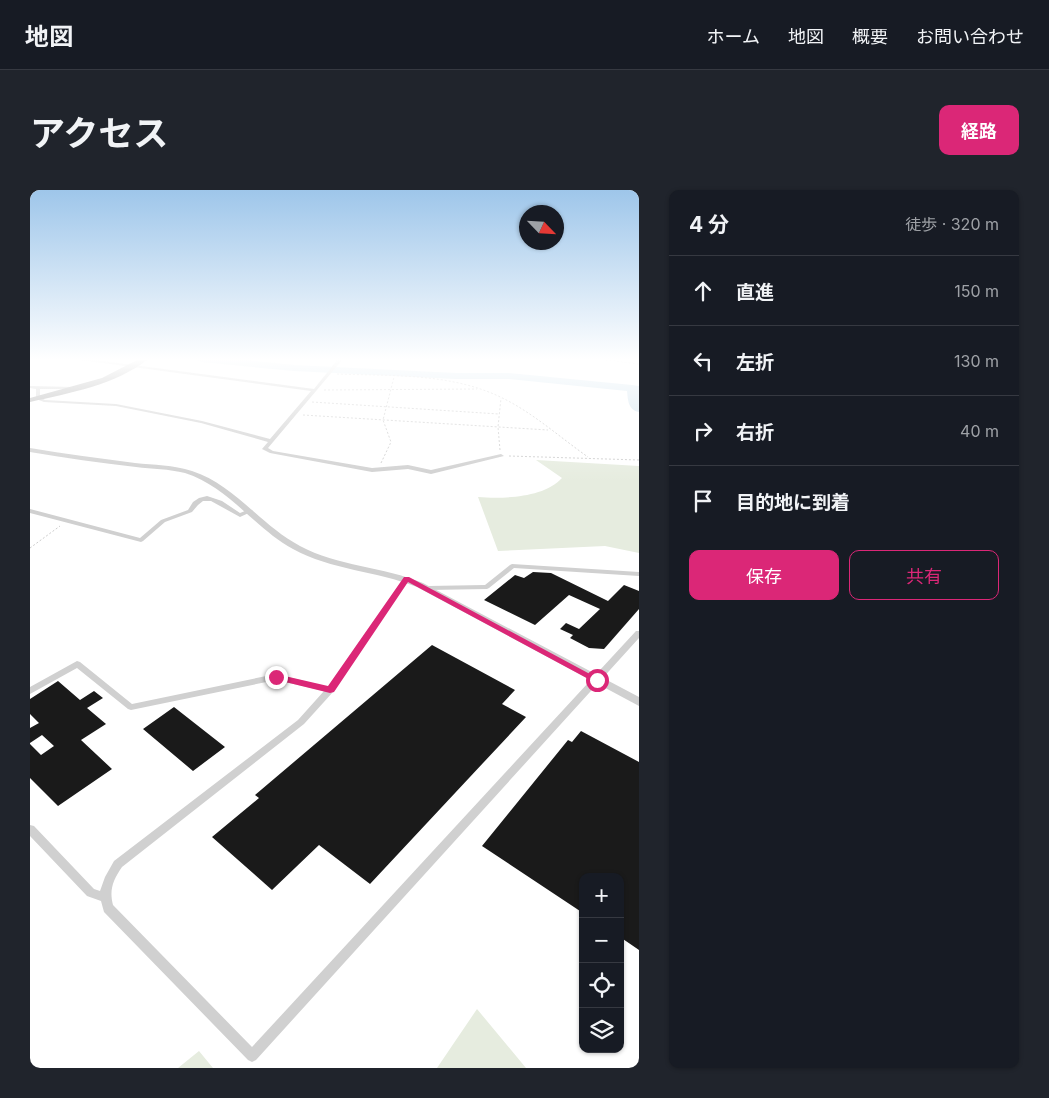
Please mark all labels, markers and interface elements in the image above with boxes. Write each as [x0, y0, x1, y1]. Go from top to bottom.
text: 地図 [25, 22, 73, 51]
text: ホーム [707, 26, 760, 47]
text: 地図 [788, 26, 824, 47]
text: 概要 [852, 26, 888, 47]
text: お問い合わせ [916, 26, 1024, 47]
button: 経路 [939, 105, 1019, 155]
text: アクセス [30, 112, 168, 154]
north arrow [519, 205, 564, 250]
text: 4 分 [689, 212, 729, 237]
text: 徒歩 · 320 m [905, 214, 999, 234]
icon: ahead [689, 277, 717, 305]
text: 直進 [736, 281, 774, 304]
text: 150 m [954, 281, 999, 301]
icon: left [689, 347, 717, 375]
text: 左折 [736, 351, 774, 374]
text: 130 m [954, 351, 999, 371]
icon: right [689, 417, 717, 445]
text: 右折 [736, 421, 774, 444]
text: 40 m [960, 421, 999, 441]
icon: arrive [689, 487, 717, 515]
text: 目的地に到着 [736, 491, 850, 514]
button: 保存 [689, 550, 839, 600]
button: 共有 [849, 550, 999, 600]
route end [265, 666, 288, 689]
route start [586, 669, 609, 692]
map controls [579, 873, 624, 1053]
button: + [579, 873, 624, 918]
button: − [579, 918, 624, 963]
button: locate [579, 963, 624, 1008]
button: layers [579, 1008, 624, 1053]

